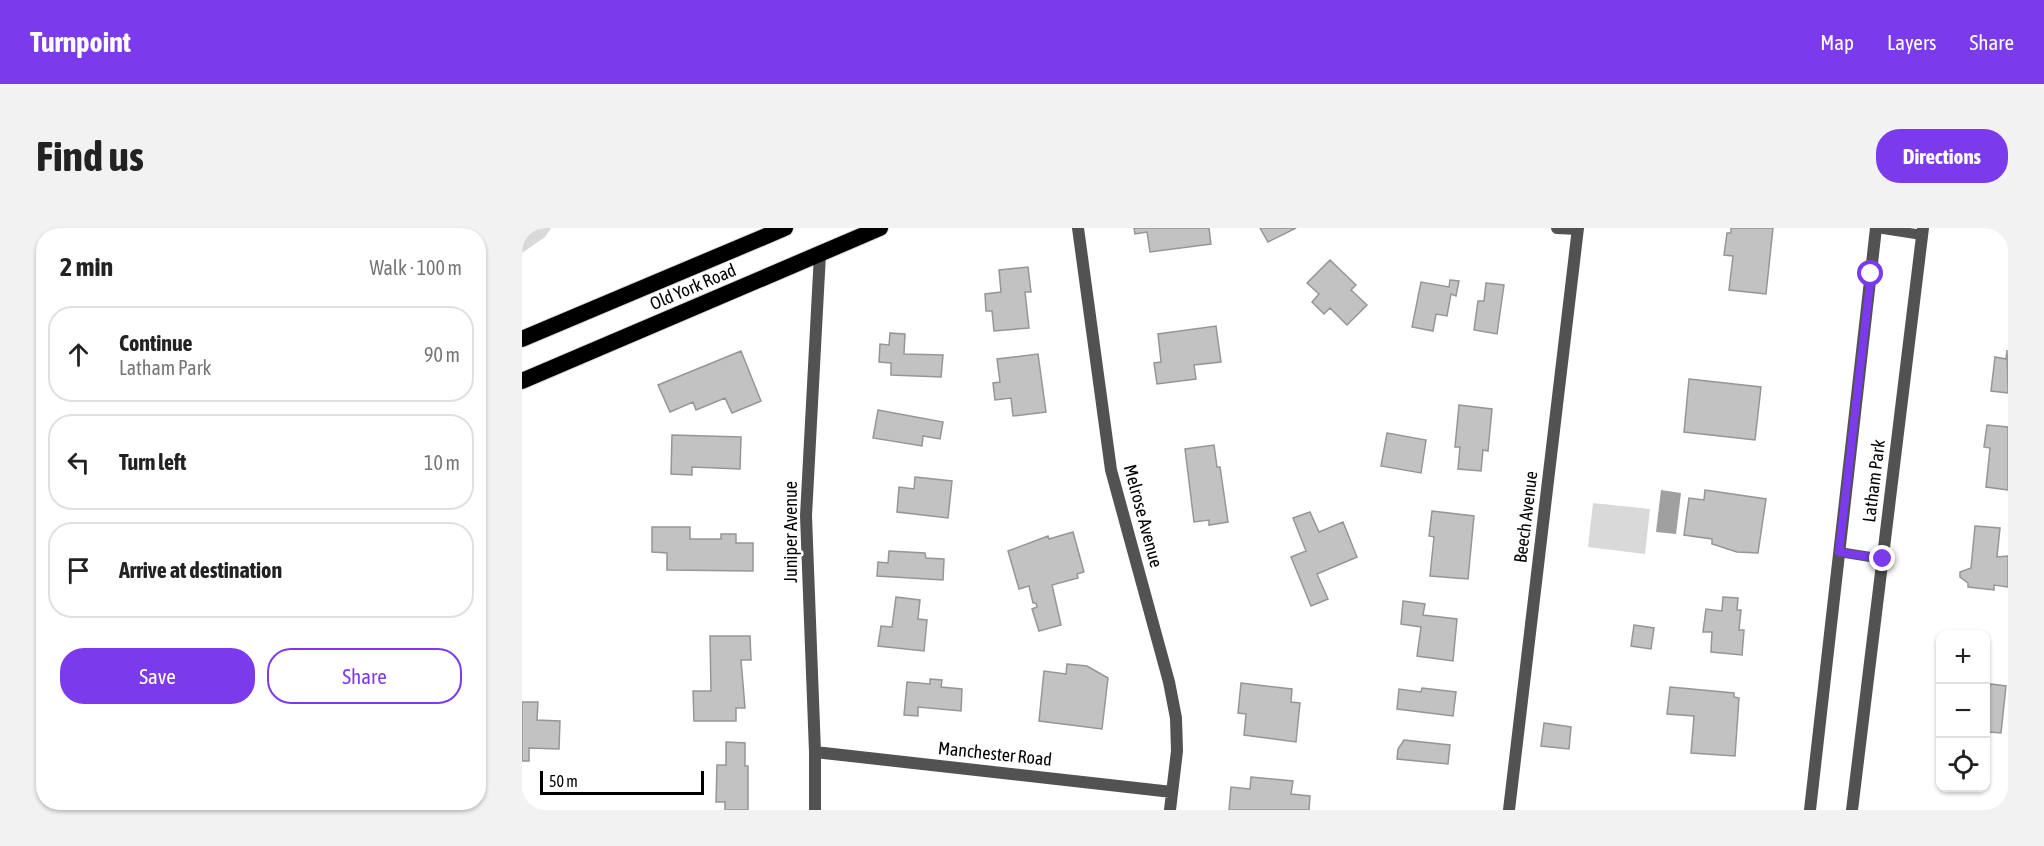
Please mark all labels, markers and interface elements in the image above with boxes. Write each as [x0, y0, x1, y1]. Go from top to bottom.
text: Turnpoint [30, 26, 131, 58]
text: Map [1820, 30, 1854, 54]
text: Layers [1887, 30, 1937, 54]
text: Share [1970, 30, 2014, 54]
button: Directions [1876, 129, 2008, 183]
text: Find us [36, 132, 144, 180]
text: 2 min [60, 252, 113, 282]
text: Walk · 100 m [370, 256, 462, 279]
street label: Old York Road [647, 259, 739, 314]
route start [1857, 260, 1883, 286]
text: Continue [119, 330, 193, 356]
icon: ahead [62, 338, 95, 371]
text: 90 m [424, 343, 460, 366]
text: Latham Park [119, 356, 211, 379]
street label: Latham Park [1858, 438, 1889, 523]
icon: left [62, 446, 95, 479]
text: Turn left [119, 449, 186, 475]
text: 10 m [424, 451, 460, 474]
street label: Melrose Avenue [1120, 462, 1167, 570]
street label: Beech Avenue [1509, 470, 1542, 564]
street label: Juniper Avenue [780, 481, 801, 583]
route end [1869, 545, 1895, 571]
icon: arrive [62, 554, 95, 587]
text: Arrive at destination [119, 557, 282, 583]
map controls [1936, 630, 1990, 792]
button: + [1936, 630, 1990, 684]
button: Save [60, 648, 255, 704]
button: Share [267, 648, 462, 704]
button: − [1936, 684, 1990, 738]
street label: Manchester Road [937, 737, 1053, 770]
button: locate [1936, 738, 1990, 792]
scale bar [540, 768, 704, 796]
text: 50 m [549, 772, 578, 790]

